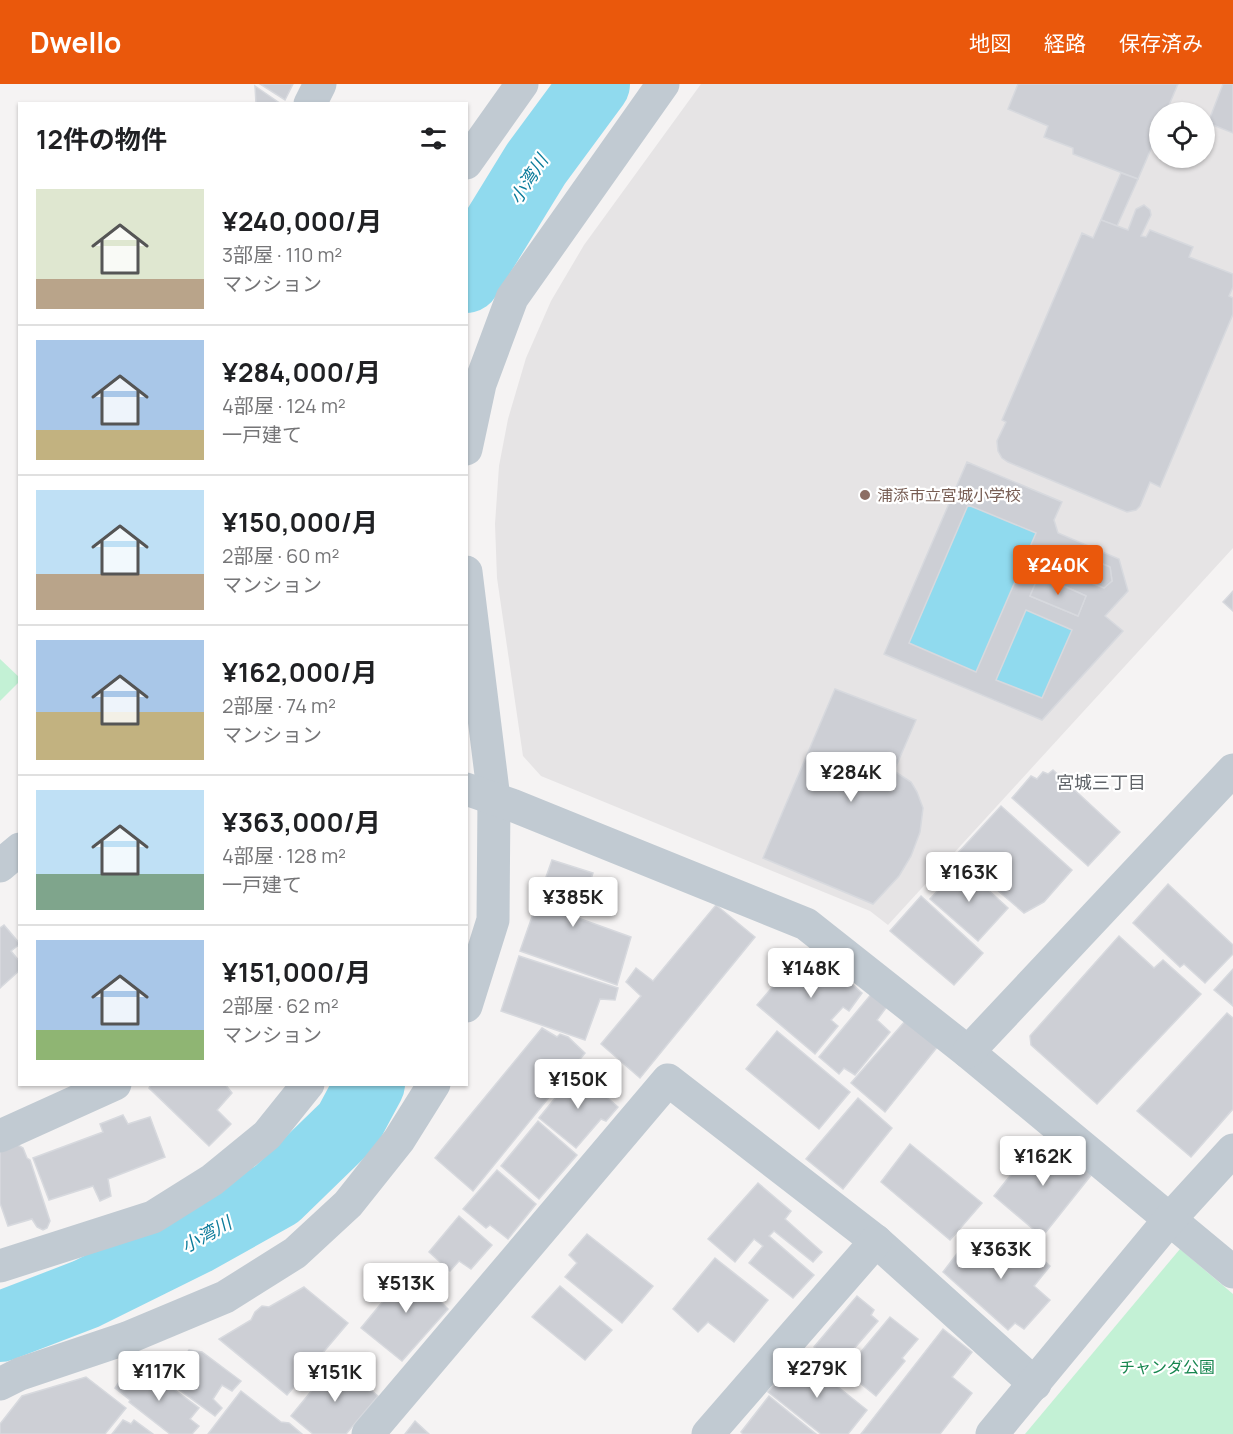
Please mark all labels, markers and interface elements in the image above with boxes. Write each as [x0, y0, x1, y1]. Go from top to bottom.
text: Dwello [30, 23, 121, 61]
text: 地図 [969, 29, 1011, 57]
text: 経路 [1044, 29, 1086, 57]
text: 保存済み [1119, 29, 1203, 57]
map controls [1149, 102, 1215, 168]
button: locate [1149, 102, 1215, 168]
text: 12件の物件 [36, 121, 167, 157]
icon: filters [417, 122, 450, 155]
water label: 小湾川 [503, 148, 554, 208]
text: ¥240,000/月 [222, 203, 382, 239]
icon: home [84, 213, 156, 285]
text: 3部屋 · 110 m² [222, 241, 342, 268]
text: マンション [222, 270, 322, 297]
text: ¥284,000/月 [222, 354, 381, 390]
icon: home [84, 364, 156, 436]
text: 4部屋 · 124 m² [222, 392, 346, 419]
text: 一戸建て [222, 421, 302, 448]
place label: 浦添市立宮城小学校 [877, 484, 1021, 506]
marker: 浦添市立宮城小学校 [858, 488, 872, 502]
text: ¥150,000/月 [222, 504, 378, 540]
icon: home [84, 514, 156, 586]
text: 2部屋 · 60 m² [222, 542, 340, 569]
pin: ¥240K [1016, 545, 1100, 596]
text: ¥240K [1027, 551, 1089, 578]
text: マンション [222, 571, 322, 598]
text: ¥162,000/月 [222, 654, 377, 690]
icon: home [84, 664, 156, 736]
text: 2部屋 · 74 m² [222, 692, 336, 719]
text: マンション [222, 721, 322, 748]
pin: ¥284K [809, 752, 893, 803]
text: ¥284K [820, 758, 882, 785]
district label: 宮城三丁目 [1056, 770, 1146, 794]
text: ¥363,000/月 [222, 804, 381, 840]
icon: home [84, 814, 156, 886]
text: 4部屋 · 128 m² [222, 842, 346, 869]
pin: ¥163K [927, 852, 1011, 903]
text: ¥163K [940, 858, 998, 885]
text: 一戸建て [222, 871, 302, 898]
pin: ¥385K [531, 877, 615, 928]
text: ¥385K [543, 883, 603, 910]
pin: ¥148K [769, 948, 853, 999]
text: ¥151,000/月 [222, 954, 371, 990]
text: ¥148K [782, 954, 840, 981]
icon: home [84, 964, 156, 1036]
text: 2部屋 · 62 m² [222, 992, 339, 1019]
text: マンション [222, 1021, 322, 1048]
pin: ¥150K [536, 1059, 620, 1110]
text: ¥150K [549, 1065, 607, 1092]
pin: ¥162K [1001, 1136, 1085, 1187]
text: ¥162K [1014, 1142, 1072, 1169]
water label: 小湾川 [177, 1209, 237, 1258]
pin: ¥363K [959, 1229, 1043, 1280]
text: ¥363K [971, 1235, 1031, 1262]
pin: ¥513K [364, 1263, 448, 1314]
text: ¥513K [377, 1269, 435, 1296]
pin: ¥279K [775, 1348, 859, 1399]
pin: ¥117K [117, 1351, 201, 1402]
pin: ¥151K [293, 1352, 377, 1403]
text: ¥279K [787, 1354, 847, 1381]
park label: チャンダ公園 [1119, 1356, 1215, 1378]
text: ¥117K [132, 1357, 186, 1384]
text: ¥151K [308, 1358, 362, 1385]

